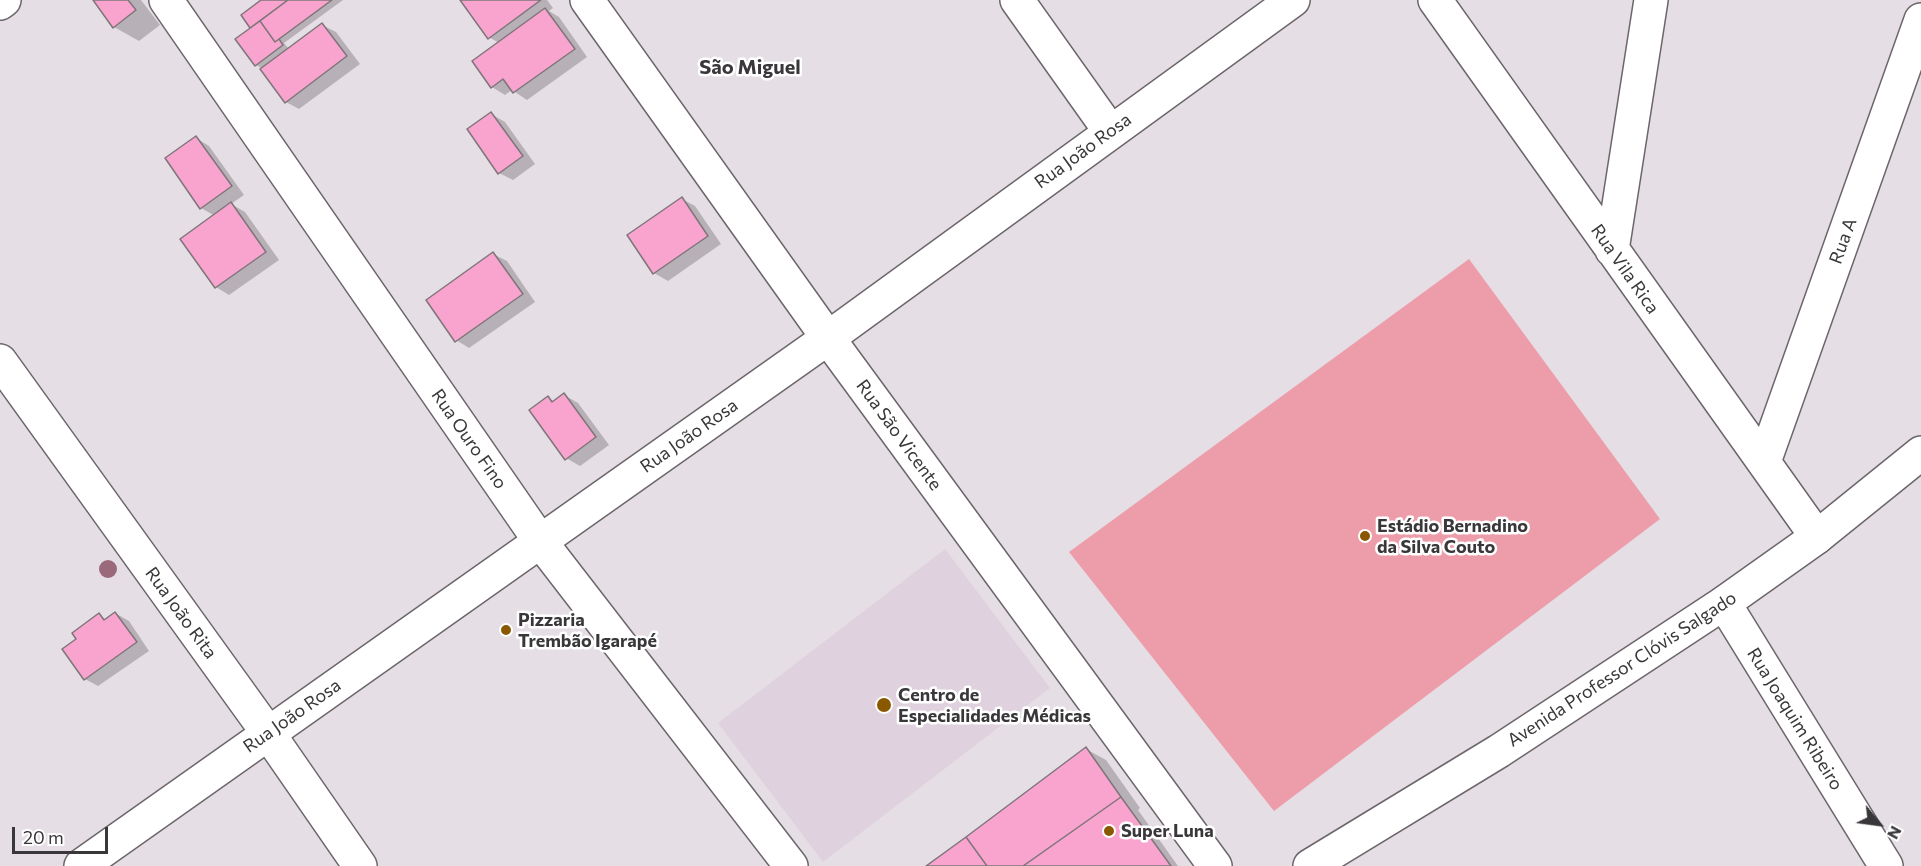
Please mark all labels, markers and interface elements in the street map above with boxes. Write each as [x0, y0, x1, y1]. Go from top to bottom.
district label: São Miguel [699, 55, 801, 79]
street label: Rua João Rosa [1031, 109, 1135, 193]
street label: Rua A [1825, 215, 1861, 267]
street label: Rua Vila Rica [1586, 220, 1664, 318]
street label: Rua São Vicente [852, 375, 946, 495]
street label: Rua Ouro Fino [427, 385, 511, 493]
street label: Rua João Rosa [636, 394, 742, 478]
place label: Estádio Bernadino da Silva Couto [1377, 515, 1528, 558]
marker: Estádio Bernadino da Silva Couto [1358, 529, 1372, 543]
street label: Rua João Rita [141, 563, 221, 663]
street label: Avenida Professor Clóvis Salgado [1503, 587, 1741, 751]
place label: Pizzaria Trembão Igarapé [518, 609, 657, 652]
marker: Pizzaria Trembão Igarapé [499, 623, 513, 637]
street label: Rua Joaquim Ribeiro [1742, 644, 1848, 794]
street label: Rua João Rosa [239, 674, 345, 758]
place label: Centro de Especialidades Médicas [898, 684, 1091, 726]
marker: Centro de Especialidades Médicas [875, 696, 893, 714]
north arrow [1849, 794, 1909, 854]
scale bar [15, 815, 111, 853]
place label: Super Luna [1121, 820, 1214, 842]
text: N [1884, 823, 1906, 843]
marker: Super Luna [1102, 824, 1116, 838]
text: 20 m [23, 826, 64, 848]

